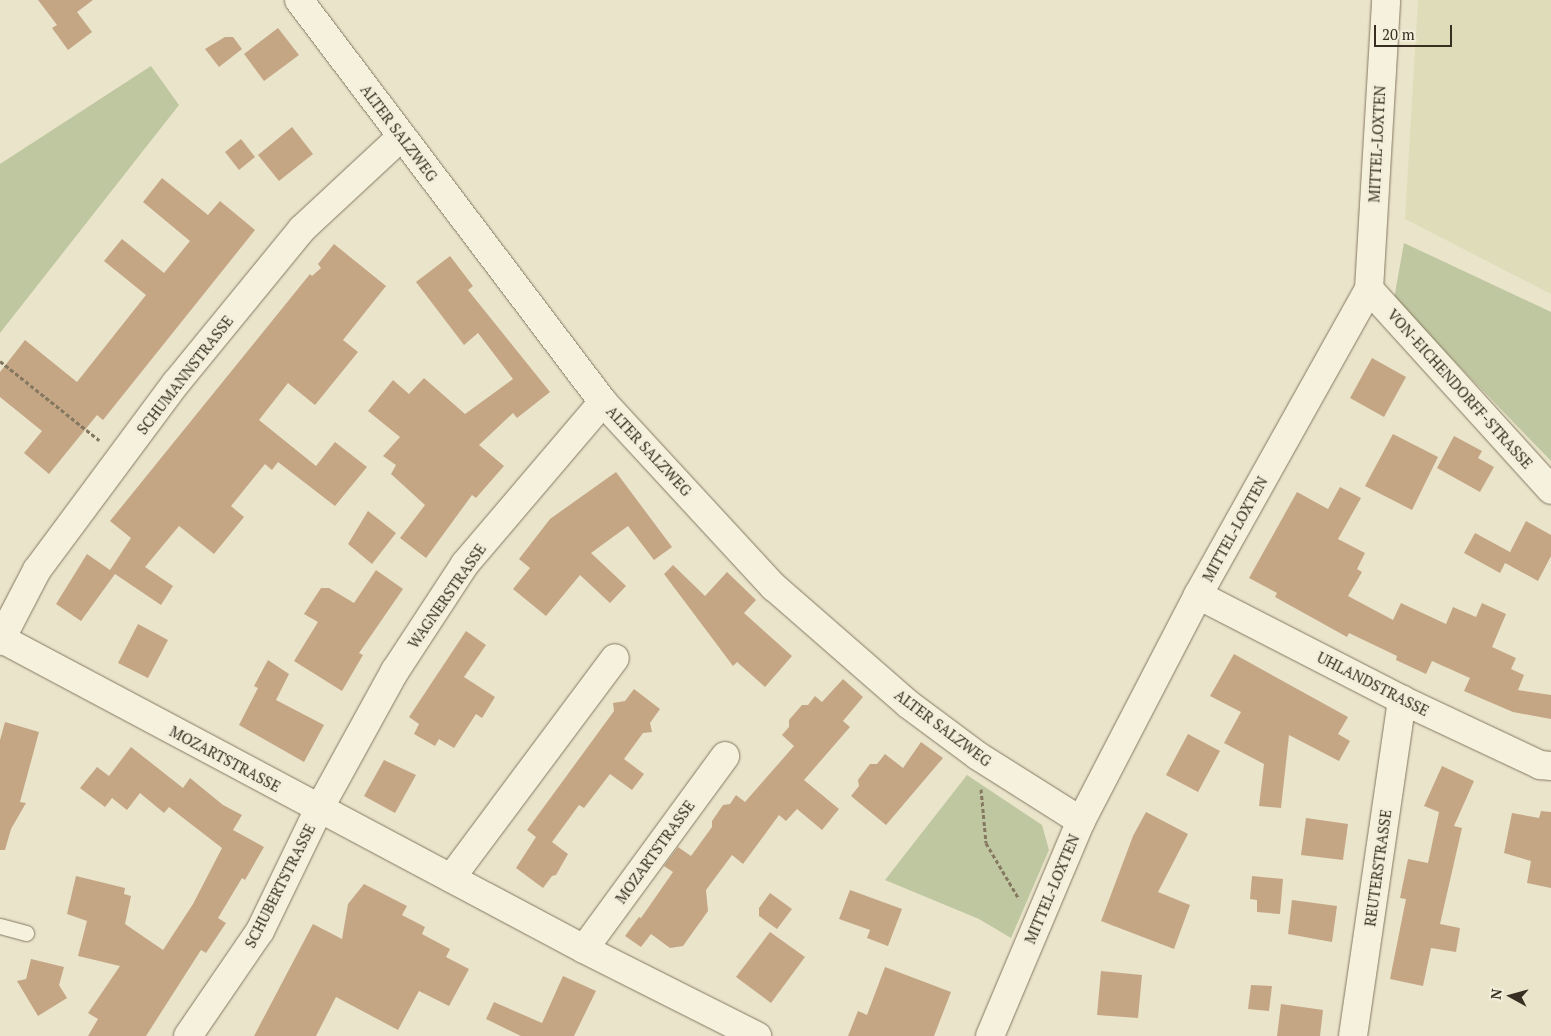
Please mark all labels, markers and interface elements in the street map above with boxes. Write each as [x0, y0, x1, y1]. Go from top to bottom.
scale bar [1376, 15, 1454, 47]
text: 20 m [1382, 24, 1415, 44]
street label: ALTER SALZWEG [357, 81, 441, 185]
street label: MITTEL-LOXTEN [1365, 85, 1389, 203]
street label: VON-EICHENDORFF-STRASSE [1384, 306, 1536, 472]
street label: SCHUMANNSTRASSE [133, 312, 237, 438]
street label: ALTER SALZWEG [603, 402, 695, 500]
street label: MITTEL-LOXTEN [1199, 473, 1271, 585]
street label: WAGNERSTRASSE [404, 540, 490, 652]
street label: UHLANDSTRASSE [1314, 648, 1432, 720]
street label: ALTER SALZWEG [891, 686, 995, 770]
street label: MOZARTSTRASSE [167, 722, 283, 796]
street label: MOZARTSTRASSE [612, 797, 698, 907]
street label: REUTERSTRASSE [1361, 808, 1395, 928]
street label: SCHUBERTSTRASSE [241, 821, 319, 951]
street label: MITTEL-LOXTEN [1021, 831, 1083, 947]
north arrow [1486, 971, 1536, 1021]
text: N [1486, 988, 1506, 1001]

